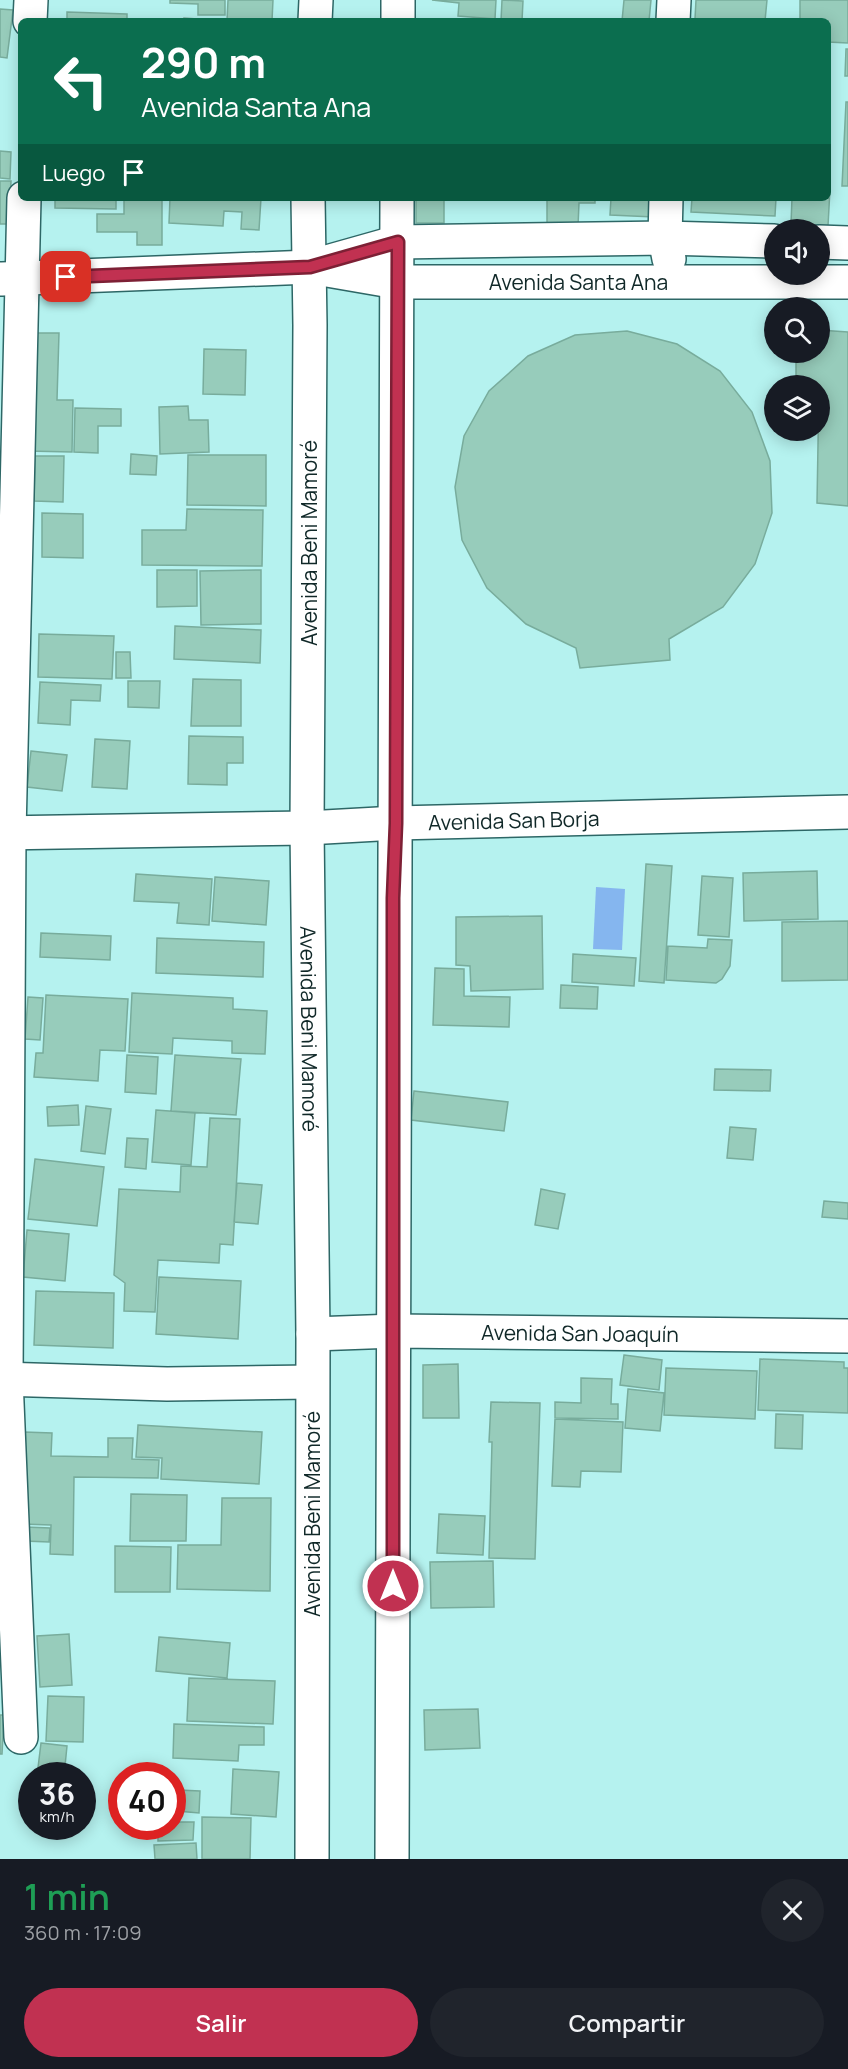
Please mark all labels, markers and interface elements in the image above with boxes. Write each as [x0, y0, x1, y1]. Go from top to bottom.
text: 290 m [141, 33, 266, 91]
icon: left [42, 42, 120, 120]
text: Avenida Santa Ana [141, 88, 371, 125]
icon: arrive [117, 156, 150, 189]
text: Luego [42, 158, 105, 188]
map controls [764, 219, 830, 441]
button: sound [764, 219, 830, 285]
pin [40, 251, 91, 302]
icon: arrive [49, 260, 82, 293]
street label: Avenida Santa Ana [489, 268, 668, 296]
button: search [764, 297, 830, 363]
button: layers [764, 375, 830, 441]
street label: Avenida Beni Mamoré [295, 440, 323, 646]
street label: Avenida San Borja [428, 804, 600, 836]
street label: Avenida Beni Mamoré [294, 926, 325, 1132]
street label: Avenida San Joaquín [481, 1318, 679, 1348]
street label: Avenida Beni Mamoré [298, 1411, 326, 1617]
position arrow [361, 1554, 425, 1618]
speed limit sign: 40 [108, 1762, 186, 1840]
text: 36 [39, 1773, 75, 1814]
text: km/h [40, 1806, 74, 1827]
text: 1 min [24, 1872, 110, 1921]
button: close [761, 1879, 824, 1942]
text: 360 m · 17:09 [24, 1919, 142, 1946]
button: Salir [24, 1988, 418, 2057]
button: Compartir [430, 1988, 824, 2057]

